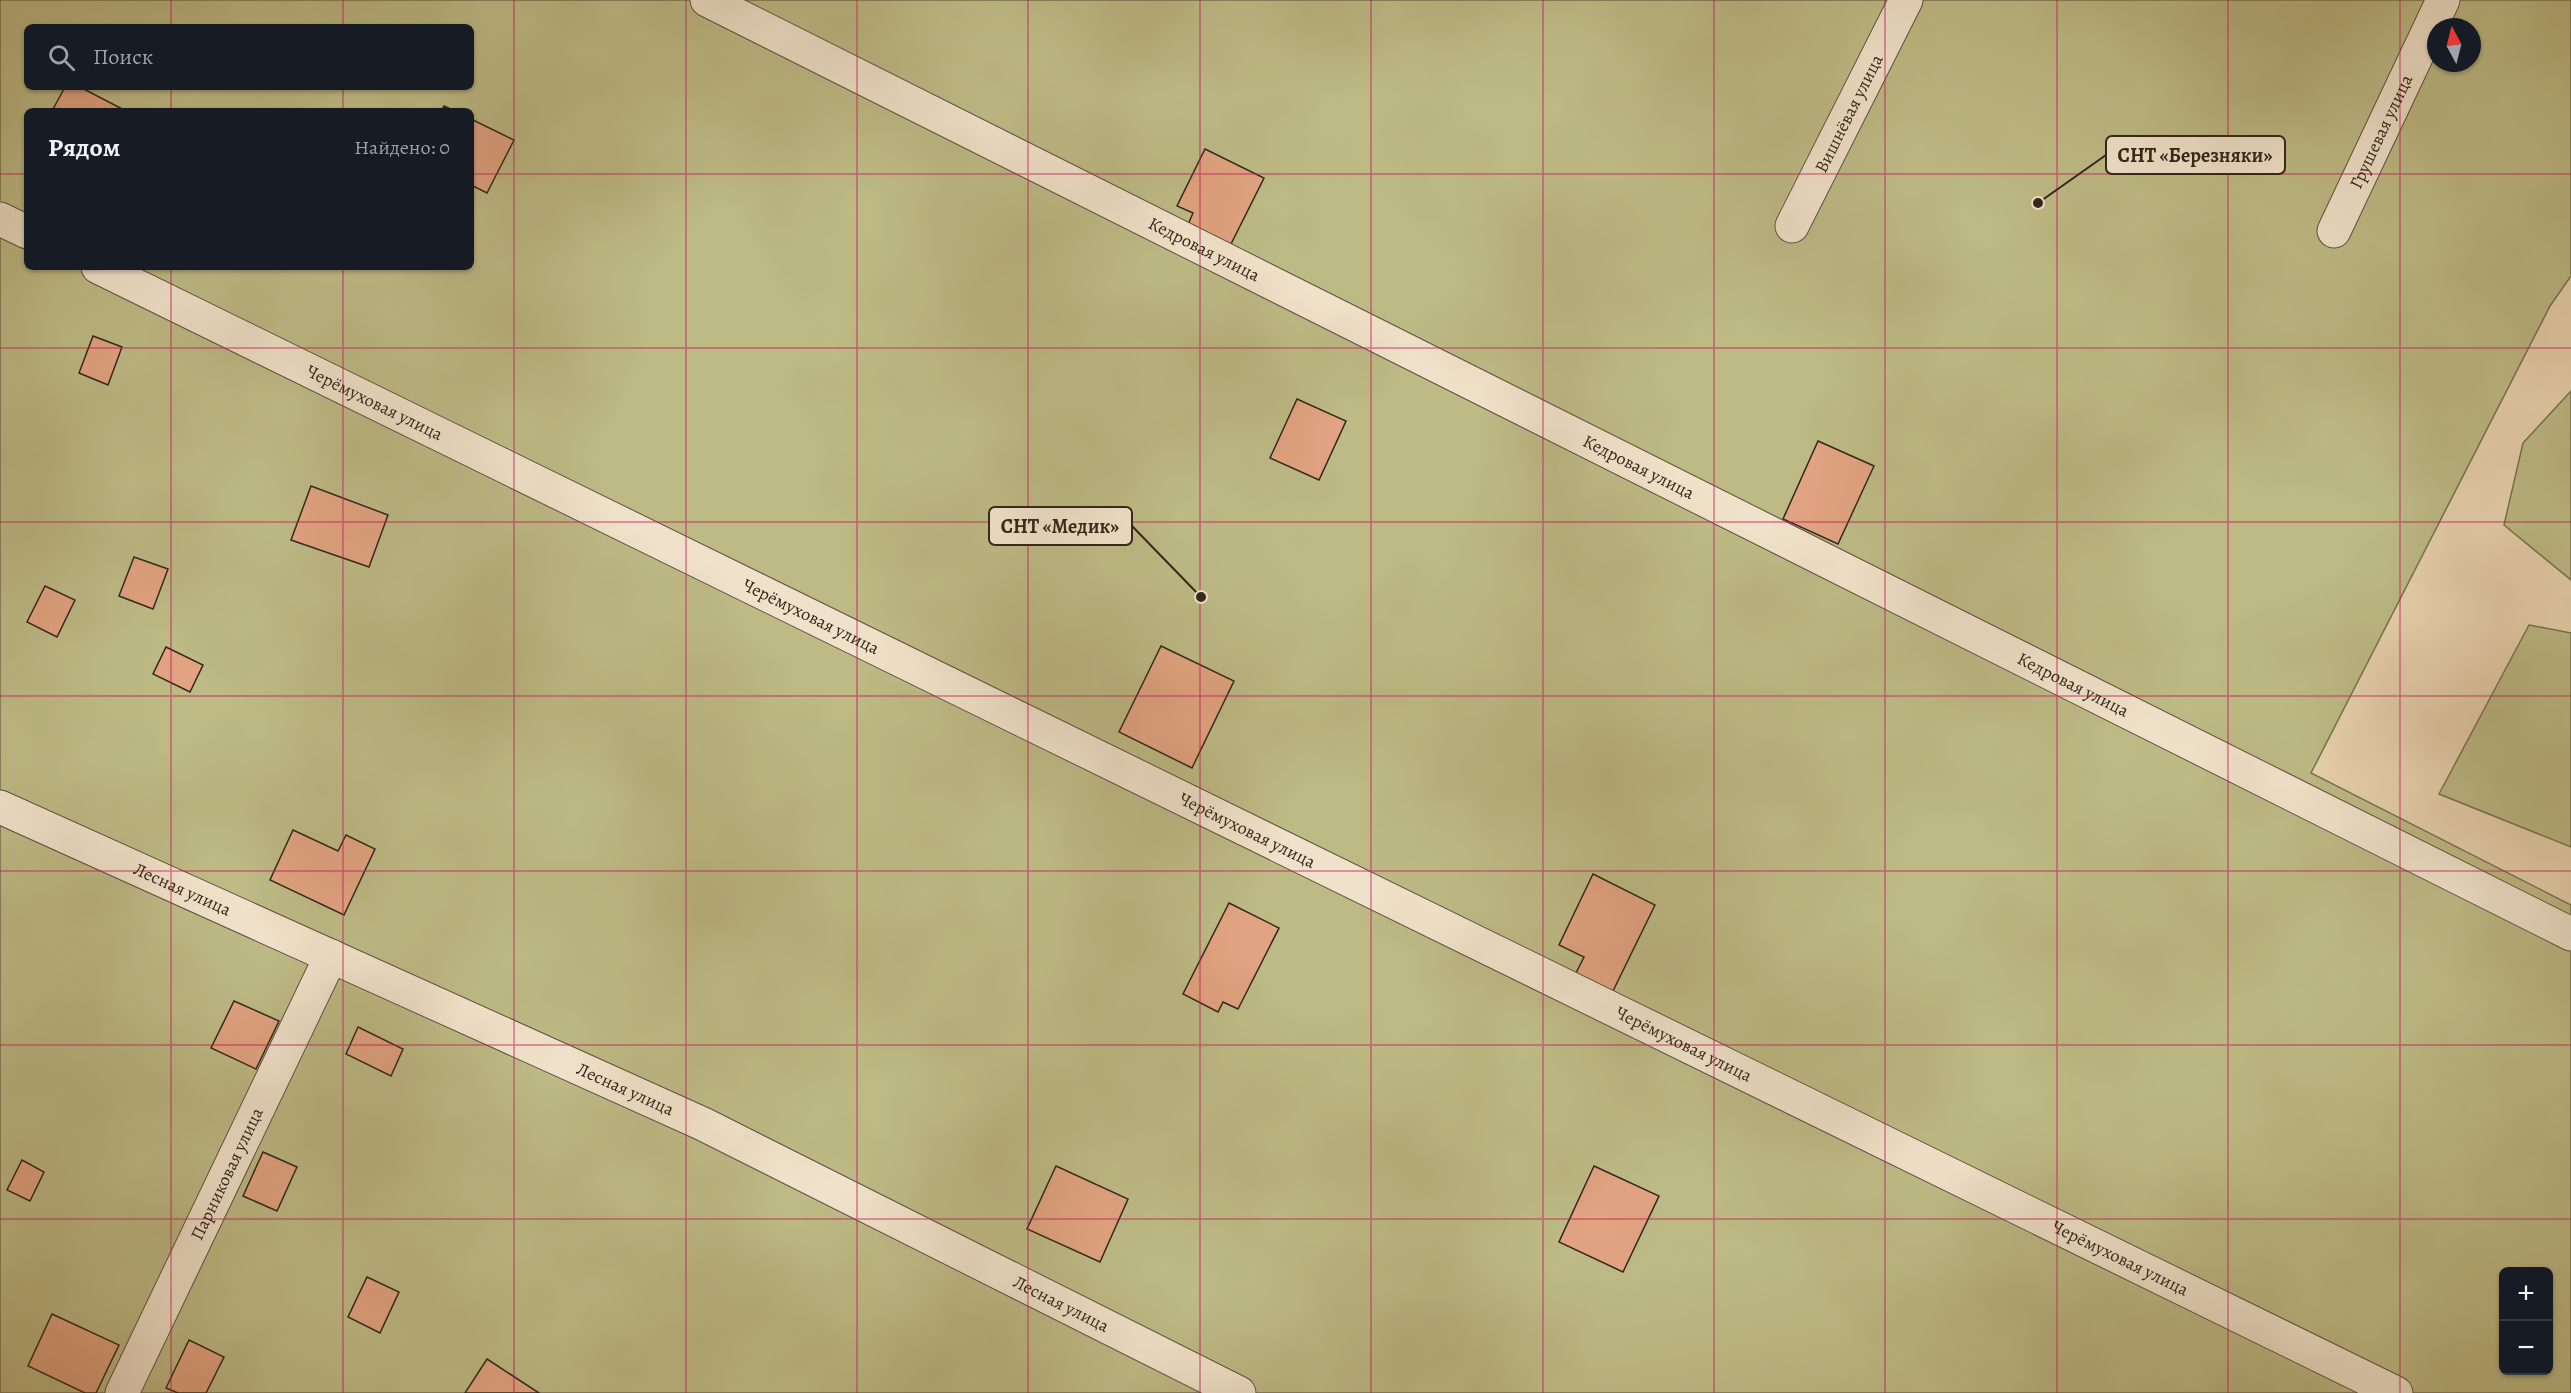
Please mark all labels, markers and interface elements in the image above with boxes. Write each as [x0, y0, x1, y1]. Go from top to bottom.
north arrow [2427, 18, 2481, 72]
search box [24, 24, 474, 90]
icon: search [45, 41, 78, 74]
text: Поиск [93, 42, 153, 72]
street label: Вишнёвая улица [1809, 50, 1889, 177]
street label: Грушевая улица [2344, 70, 2418, 193]
text: Рядом [48, 130, 120, 165]
text: Найдено: 0 [354, 134, 450, 161]
callout: СНТ «Березняки» [2106, 136, 2285, 174]
text: СНТ «Березняки» [2118, 142, 2272, 169]
street label: Кедровая улица [1144, 211, 1265, 287]
street label: Черёмуховая улица [302, 359, 448, 446]
street label: Кедровая улица [1579, 429, 1699, 505]
callout: СНТ «Медик» [989, 507, 1132, 545]
text: СНТ «Медик» [1001, 513, 1119, 540]
street label: Черёмуховая улица [739, 573, 884, 660]
street label: Кедровая улица [2013, 647, 2134, 723]
street label: Черёмуховая улица [1175, 787, 1320, 874]
street label: Лесная улица [130, 857, 235, 922]
street label: Черёмуховая улица [1612, 1000, 1757, 1088]
street label: Лесная улица [573, 1057, 679, 1122]
street label: Парниковая улица [185, 1103, 269, 1244]
street label: Черёмуховая улица [2048, 1214, 2193, 1302]
map controls [2499, 1267, 2553, 1375]
button: + [2499, 1267, 2553, 1321]
street label: Лесная улица [1009, 1270, 1114, 1338]
button: − [2499, 1321, 2553, 1375]

